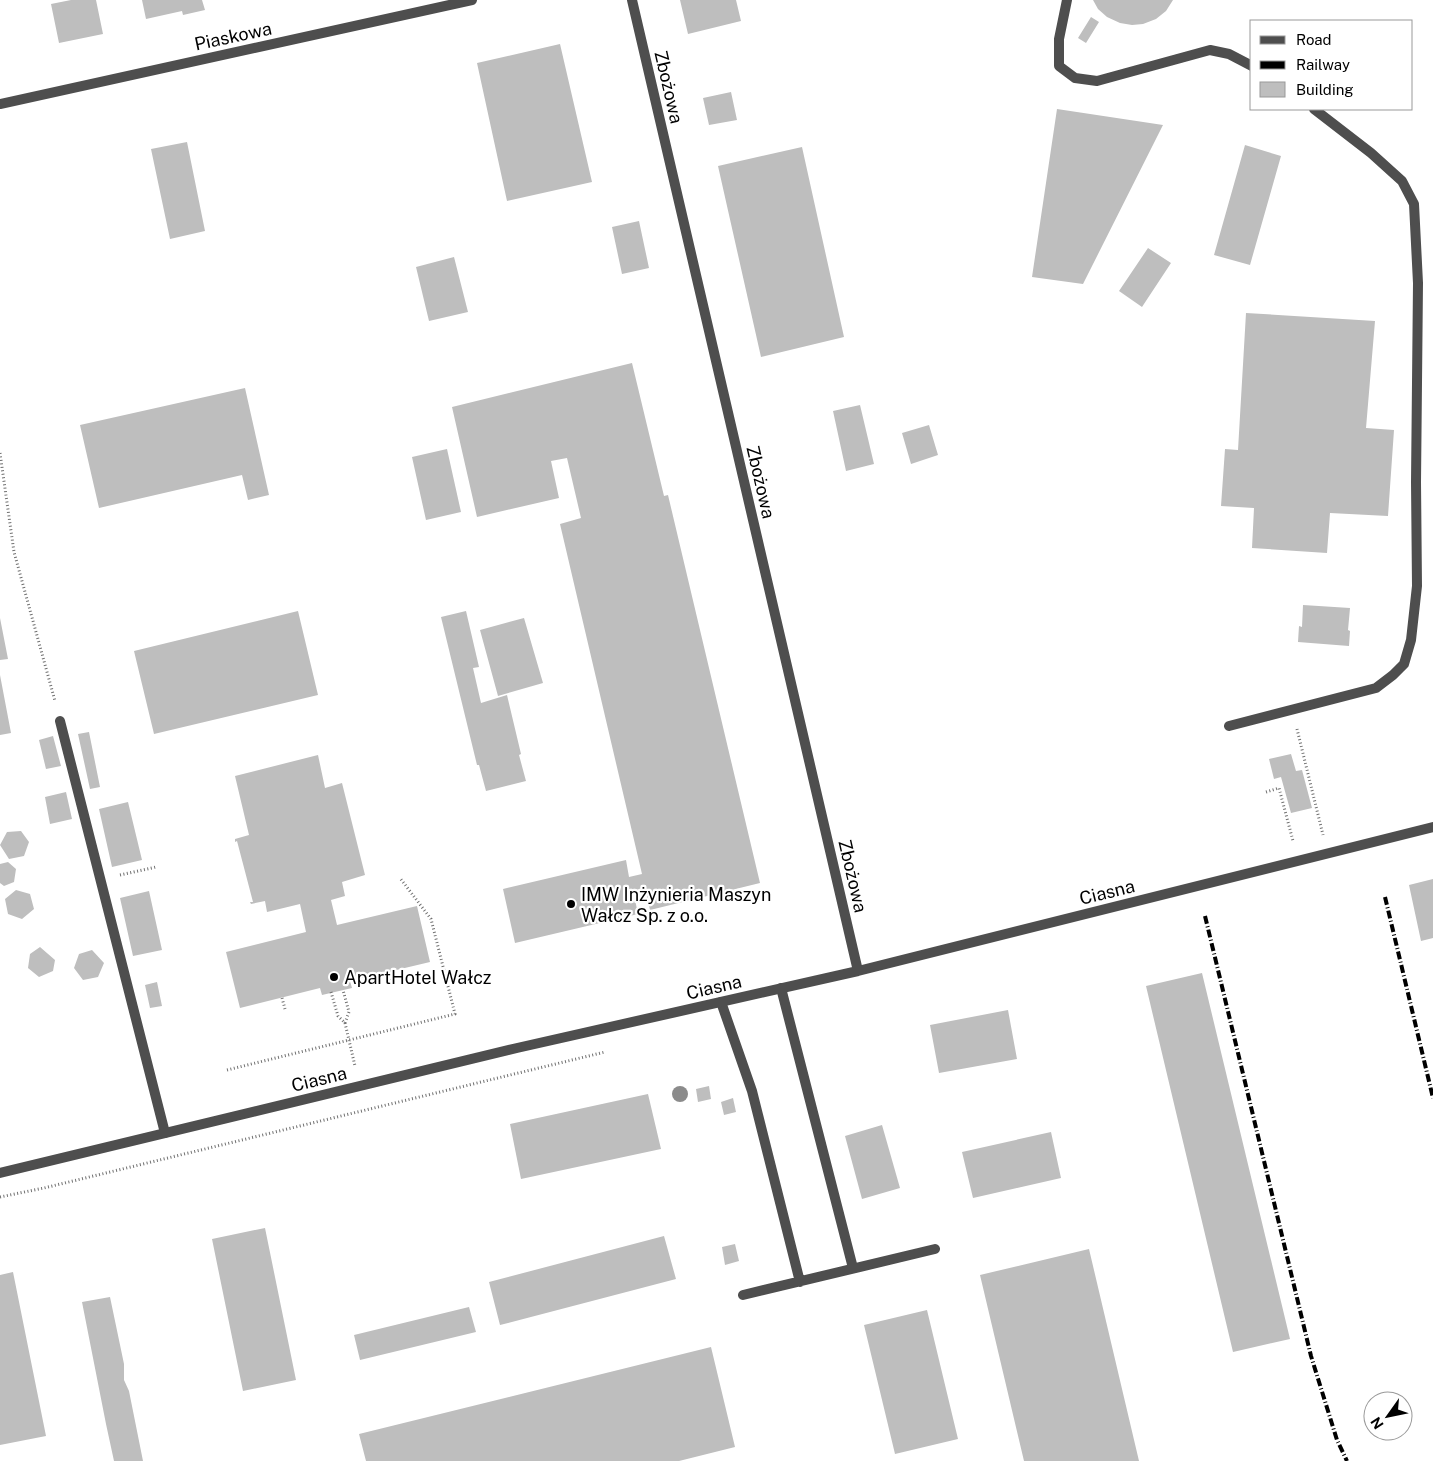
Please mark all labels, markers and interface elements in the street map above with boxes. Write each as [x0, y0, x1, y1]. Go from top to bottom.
street label: Piaskowa [192, 18, 274, 54]
legend [1250, 20, 1413, 110]
text: Road [1296, 31, 1332, 48]
street label: Zbożowa [650, 48, 688, 126]
text: Railway [1296, 56, 1350, 73]
text: Building [1296, 81, 1354, 98]
street label: Zbożowa [742, 443, 780, 521]
street label: Zbożowa [834, 837, 872, 915]
street label: Ciasna [1077, 875, 1137, 909]
place label: IMW Inżynieria Maszyn Wałcz Sp. z o.o. [581, 884, 771, 926]
marker: IMW Inżynieria Maszyn Wałcz Sp. z o.o. [565, 898, 577, 910]
place label: ApartHotel Wałcz [344, 967, 491, 988]
street label: Ciasna [684, 970, 744, 1004]
marker: ApartHotel Wałcz [328, 971, 340, 983]
street label: Ciasna [289, 1062, 349, 1096]
north arrow [1363, 1391, 1413, 1441]
text: N [1367, 1414, 1387, 1432]

